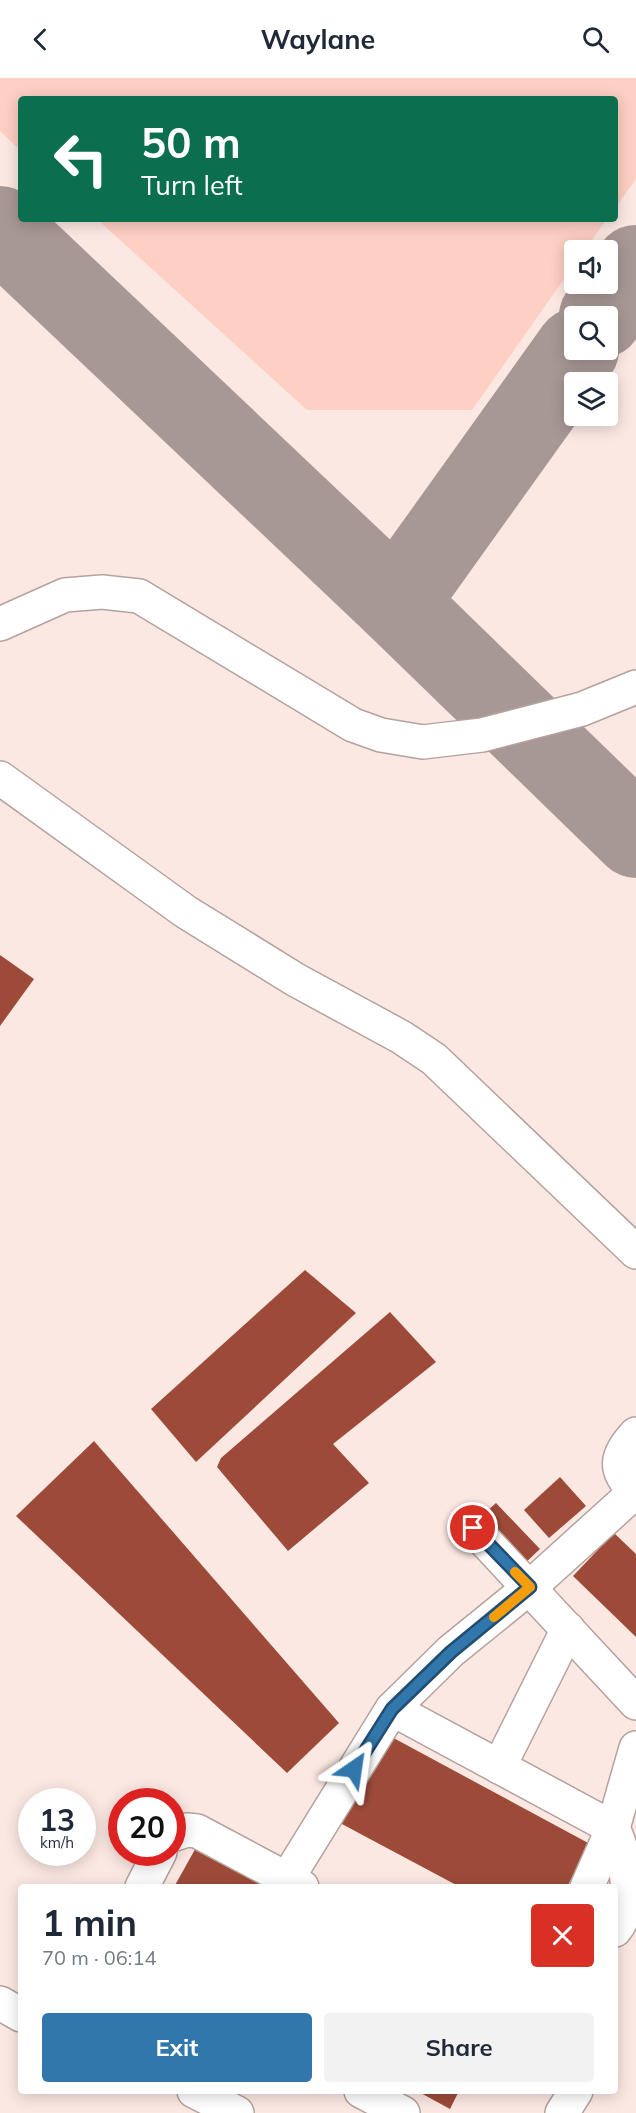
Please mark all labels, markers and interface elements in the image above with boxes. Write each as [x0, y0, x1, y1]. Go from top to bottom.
text: Waylane [261, 22, 375, 56]
icon: back [24, 23, 57, 56]
icon: search [579, 23, 612, 56]
text: 50 m [141, 116, 241, 169]
icon: left [42, 120, 120, 198]
text: Turn left [141, 168, 243, 202]
map controls [564, 240, 618, 426]
button: sound [564, 240, 618, 294]
button: search [564, 306, 618, 360]
button: layers [564, 372, 618, 426]
pin [447, 1502, 498, 1553]
icon: arrive [456, 1511, 489, 1544]
position arrow [322, 1737, 386, 1801]
speed limit sign: 20 [108, 1788, 186, 1866]
text: 13 [39, 1801, 75, 1839]
text: km/h [40, 1833, 74, 1852]
text: 1 min [42, 1900, 137, 1945]
button: close [531, 1904, 594, 1967]
text: 70 m · 06:14 [42, 1945, 156, 1970]
button: Exit [42, 2013, 312, 2082]
button: Share [324, 2013, 594, 2082]

